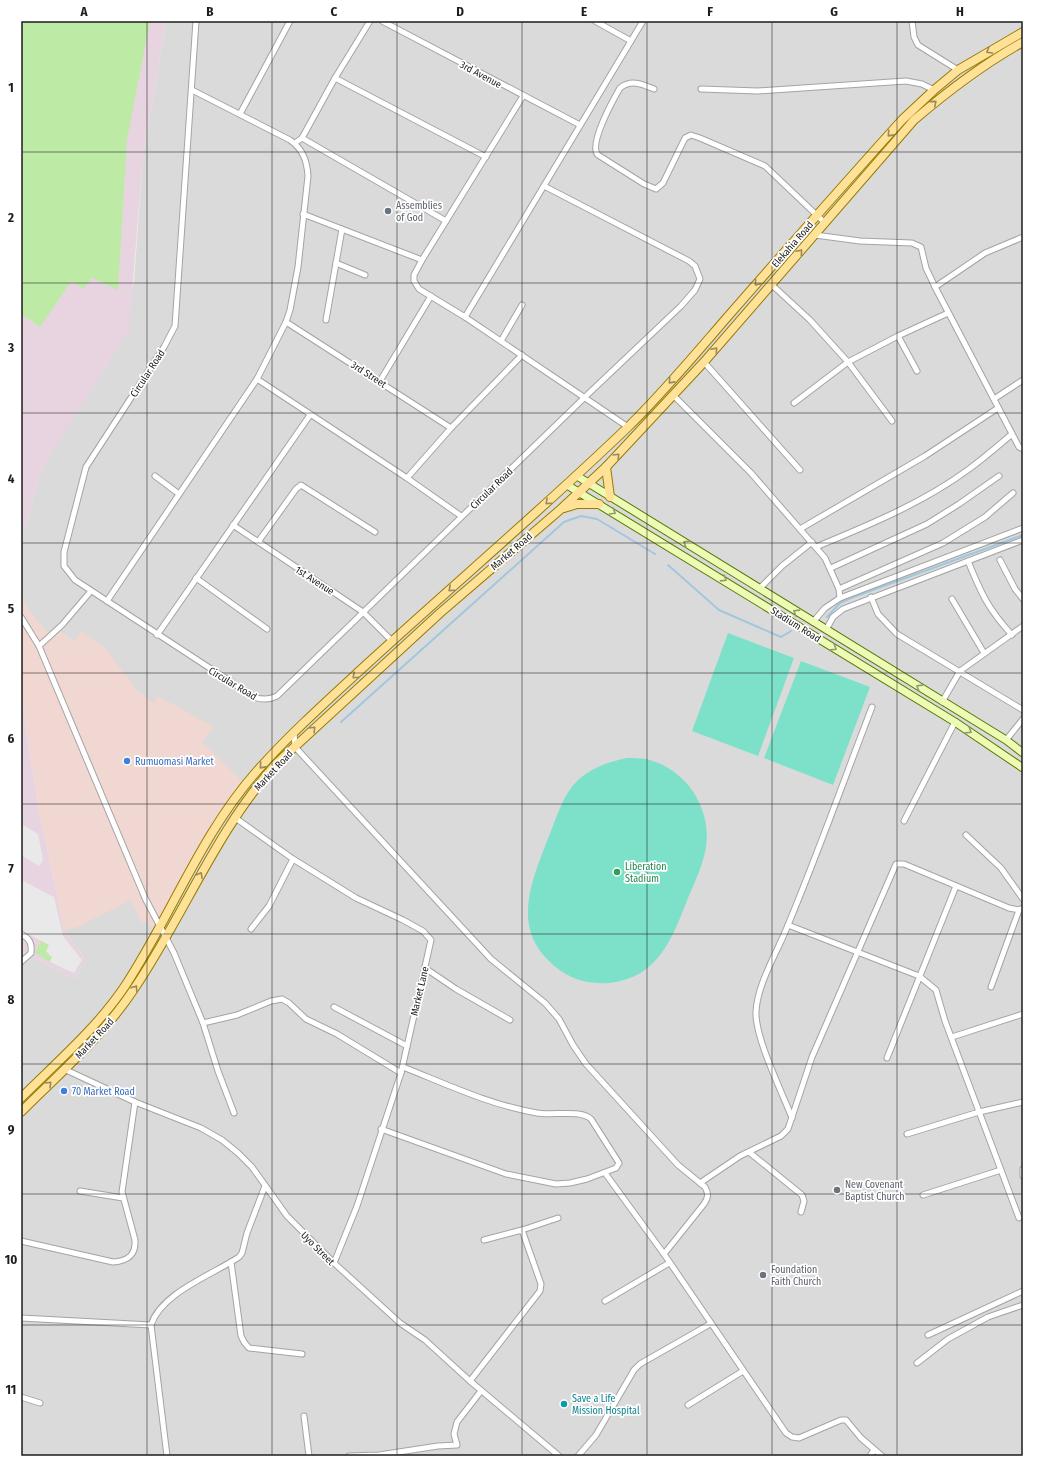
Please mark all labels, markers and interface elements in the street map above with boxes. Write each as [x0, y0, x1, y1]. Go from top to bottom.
text: A [79, 4, 88, 19]
text: B [206, 4, 214, 19]
text: C [331, 4, 338, 19]
text: D [456, 4, 464, 19]
text: E [581, 4, 587, 19]
text: F [707, 4, 713, 19]
text: G [830, 4, 838, 19]
text: H [956, 4, 964, 19]
one-way arrow [986, 47, 993, 54]
street label: 3rd Avenue [458, 59, 503, 91]
text: 1 [8, 80, 14, 95]
one-way arrow [929, 101, 936, 108]
one-way arrow [887, 129, 894, 136]
place label: Assemblies of God [396, 200, 442, 224]
marker: Assemblies of God [383, 206, 393, 216]
text: 2 [7, 210, 14, 225]
street label: Elekahia Road [769, 219, 816, 270]
one-way arrow [796, 249, 803, 257]
one-way arrow [755, 279, 762, 286]
text: 3 [7, 340, 14, 355]
one-way arrow [710, 347, 717, 355]
street label: Circular Road [128, 348, 168, 400]
street label: 3rd Street [348, 359, 389, 391]
one-way arrow [668, 376, 676, 384]
one-way arrow [612, 453, 620, 461]
street label: Circular Road [468, 466, 515, 512]
text: 4 [8, 471, 15, 486]
one-way arrow [546, 498, 553, 505]
one-way arrow [609, 507, 616, 515]
street label: Market Road [488, 530, 535, 573]
one-way arrow [683, 541, 690, 548]
street label: 1st Avenue [293, 564, 336, 598]
one-way arrow [720, 575, 727, 582]
one-way arrow [448, 584, 456, 591]
text: 5 [8, 601, 14, 616]
street label: Stadium Road [768, 605, 823, 645]
one-way arrow [794, 610, 801, 617]
one-way arrow [830, 643, 837, 650]
street label: Circular Road [206, 665, 259, 703]
one-way arrow [352, 671, 360, 678]
one-way arrow [916, 685, 923, 692]
one-way arrow [308, 726, 316, 734]
one-way arrow [965, 726, 972, 734]
text: 6 [8, 731, 15, 746]
street label: Market Road [252, 748, 296, 794]
marker: Rumuomasi Market [122, 756, 132, 766]
place label: Rumuomasi Market [135, 756, 215, 768]
one-way arrow [259, 761, 266, 769]
text: 7 [8, 861, 14, 876]
place label: Liberation Stadium [625, 861, 667, 885]
marker: Liberation Stadium [612, 867, 622, 877]
one-way arrow [195, 872, 202, 879]
street label: Market Lane [408, 965, 431, 1017]
one-way arrow [130, 985, 137, 992]
text: 8 [8, 992, 15, 1007]
street label: Market Road [73, 1016, 117, 1062]
one-way arrow [44, 1081, 52, 1089]
marker: 70 Market Road [59, 1086, 69, 1096]
place label: 70 Market Road [72, 1086, 135, 1098]
text: 9 [8, 1122, 15, 1137]
place label: New Covenant Baptist Church [845, 1179, 905, 1203]
marker: New Covenant Baptist Church [832, 1185, 842, 1195]
street label: Uyo Street [298, 1229, 337, 1268]
text: 10 [5, 1252, 17, 1267]
place label: Foundation Faith Church [771, 1264, 821, 1288]
marker: Foundation Faith Church [758, 1270, 768, 1280]
text: 11 [6, 1382, 16, 1397]
place label: Save a Life Mission Hospital [572, 1393, 640, 1417]
marker: Save a Life Mission Hospital [559, 1399, 569, 1409]

